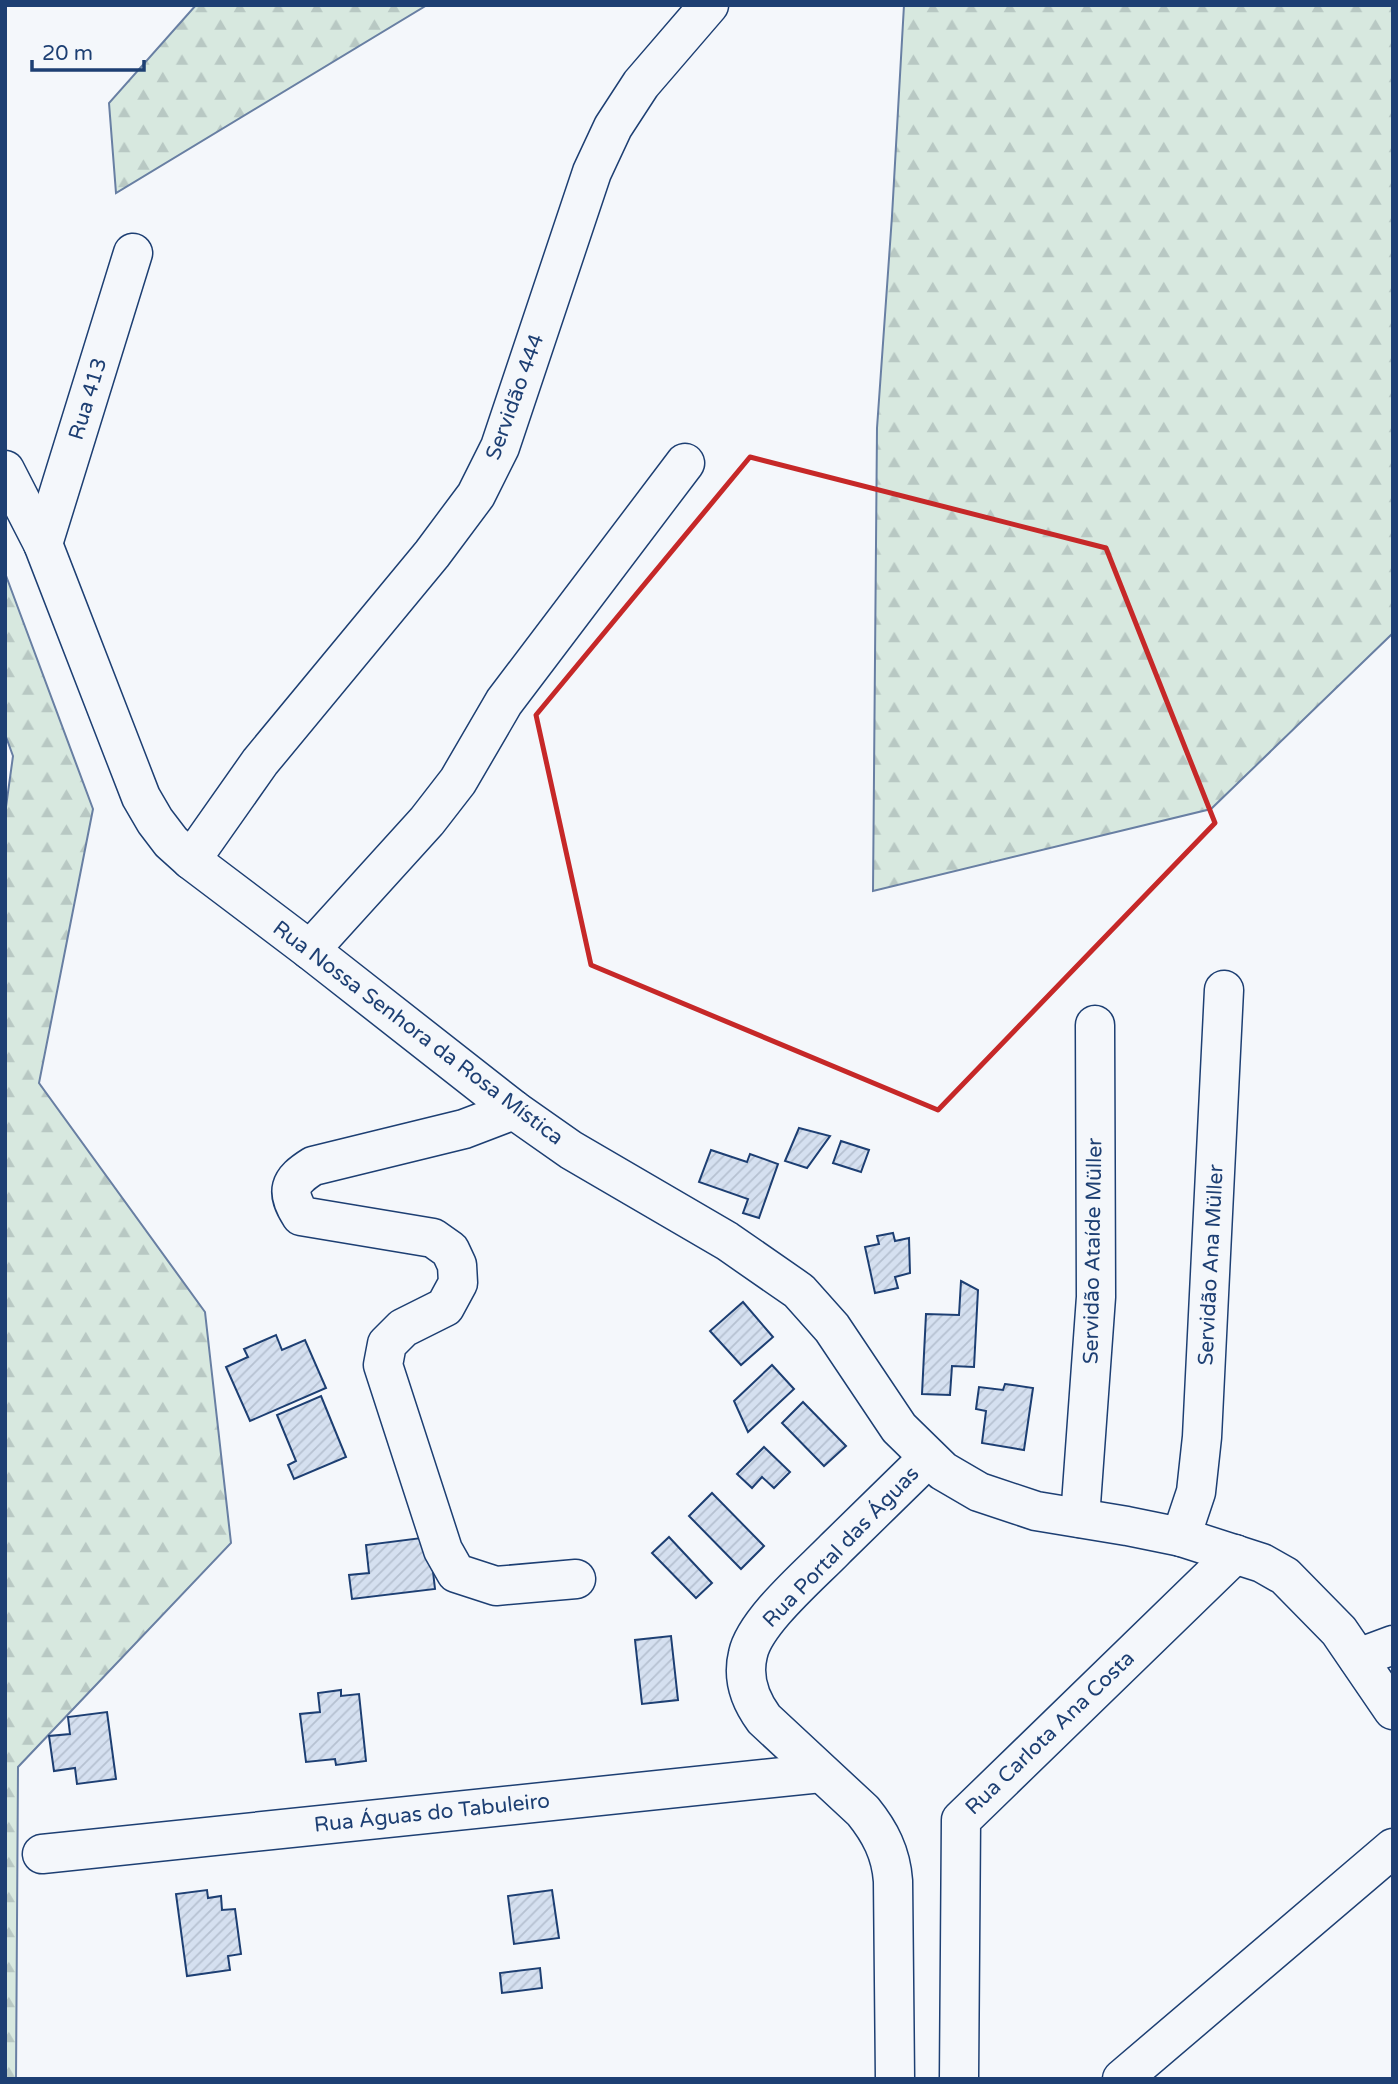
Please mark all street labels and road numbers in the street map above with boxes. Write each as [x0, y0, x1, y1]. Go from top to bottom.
street label: Servidão 444 [481, 331, 549, 463]
street label: Rua 413 [64, 355, 112, 443]
street label: Rua Nossa Senhora da Rosa Mística [268, 915, 568, 1151]
street label: Servidão Ataíde Müller [1079, 1138, 1107, 1364]
street label: Servidão Ana Müller [1193, 1164, 1229, 1366]
street label: Rua Portal das Águas [758, 1461, 924, 1633]
street label: Rua Carlota Ana Costa [960, 1646, 1140, 1820]
street label: Rua Águas do Tabuleiro [313, 1788, 551, 1838]

